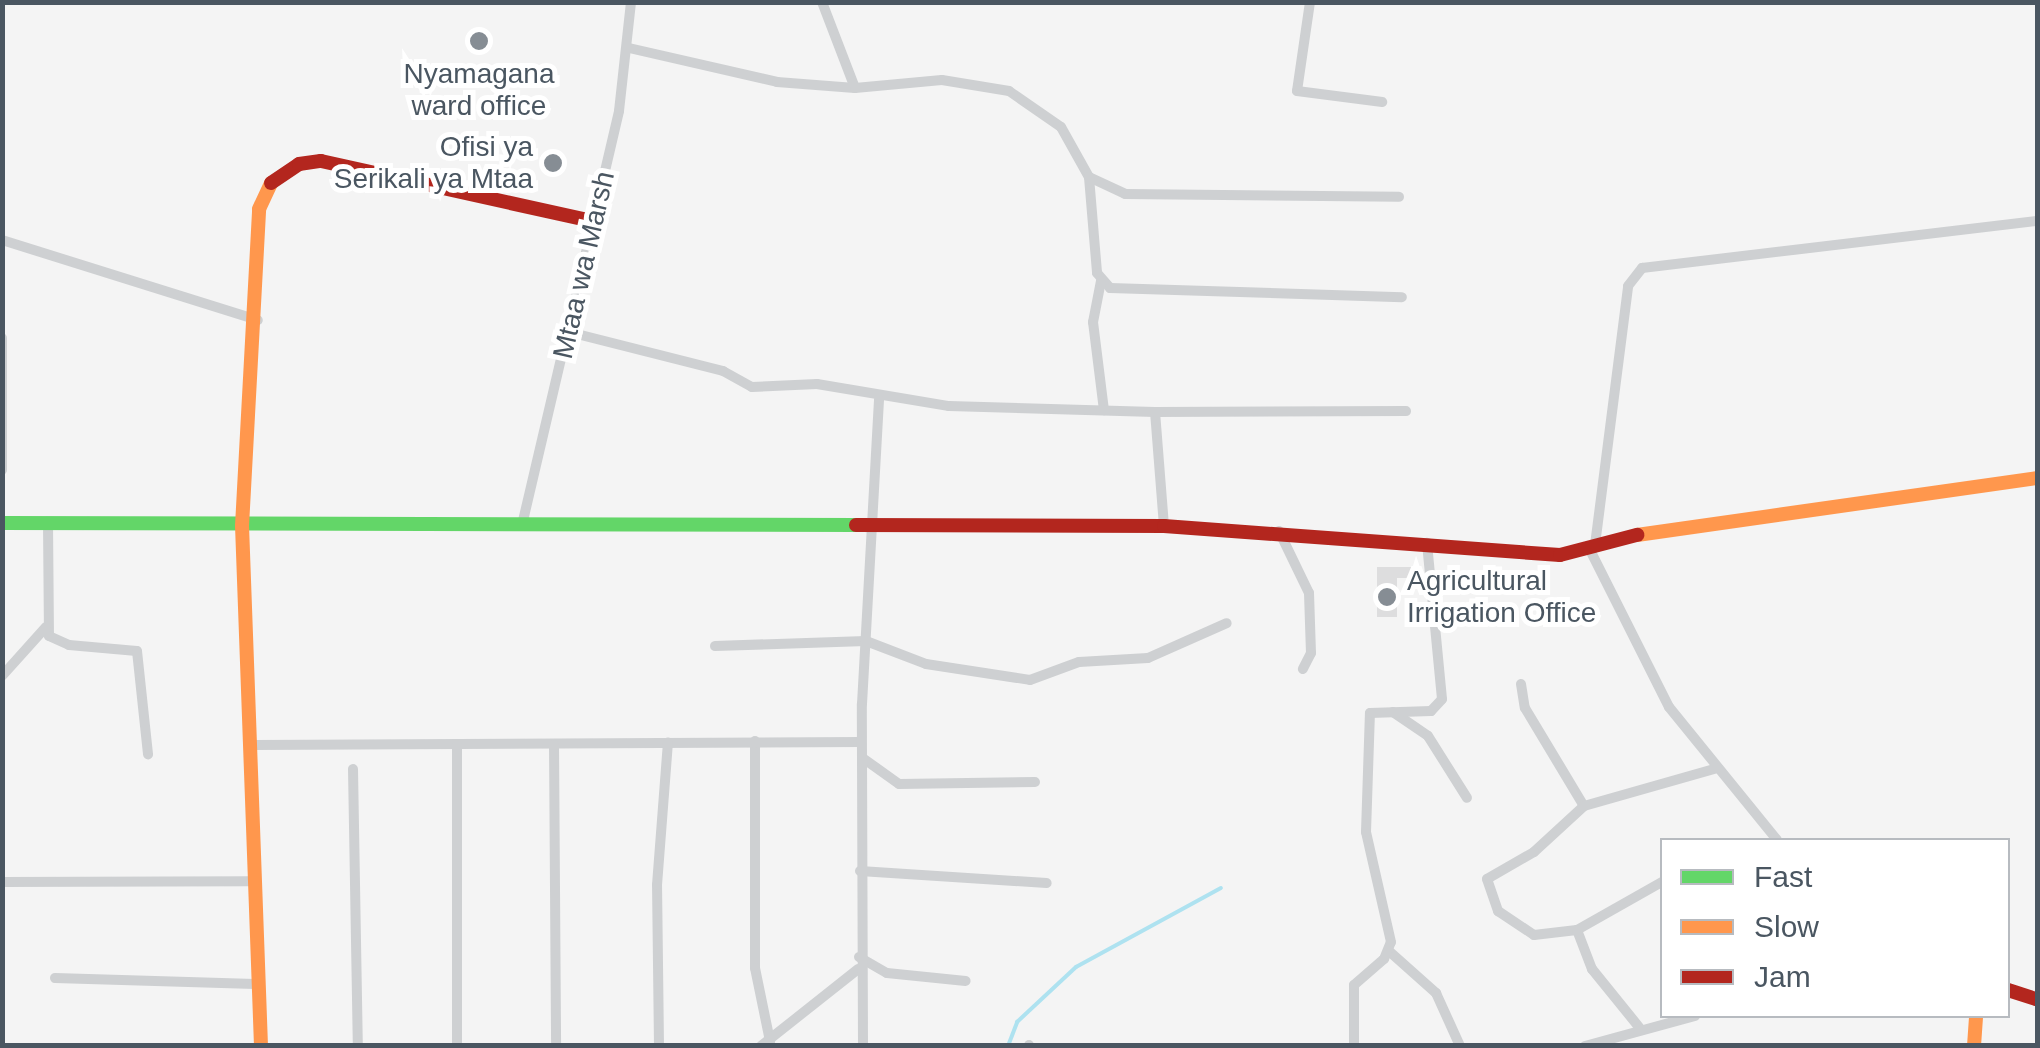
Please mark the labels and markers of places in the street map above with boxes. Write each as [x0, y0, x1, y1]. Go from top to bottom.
marker: Nyamagana ward office [468, 30, 490, 52]
place label: Nyamagana ward office [404, 57, 554, 123]
place label: Ofisi ya Serikali ya Mtaa [334, 130, 533, 196]
marker: Ofisi ya Serikali ya Mtaa [542, 152, 564, 174]
place label: Agricultural Irrigation Office [1407, 564, 1596, 630]
marker: Agricultural Irrigation Office [1376, 586, 1398, 608]

